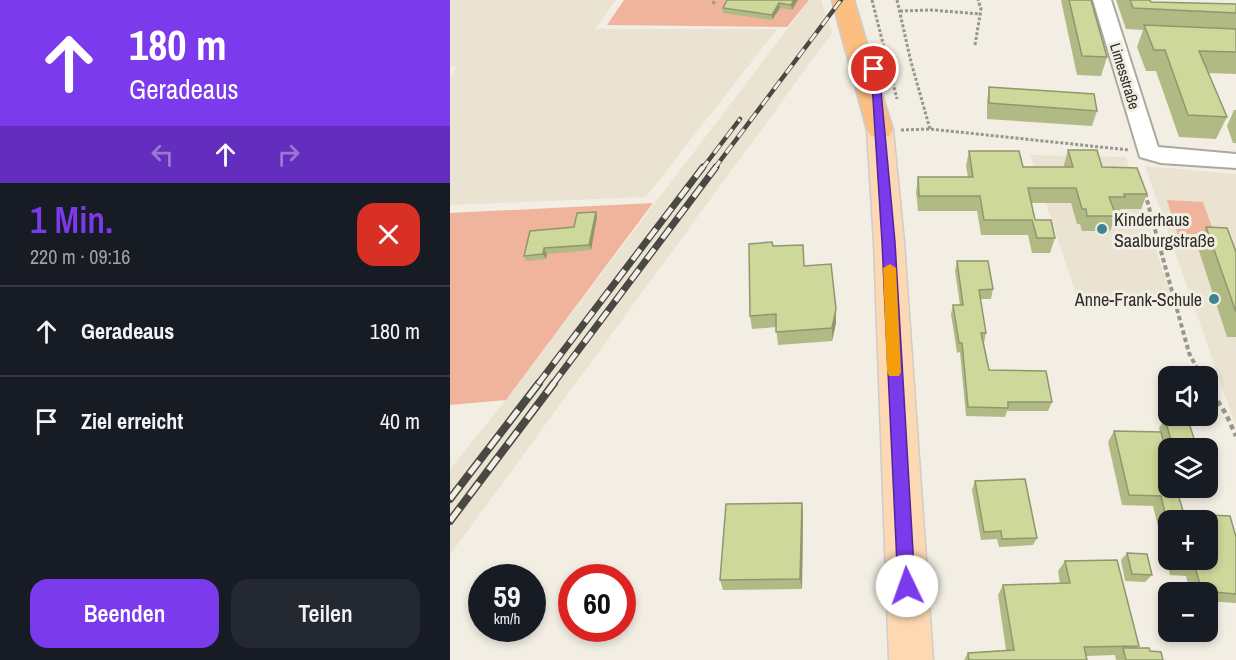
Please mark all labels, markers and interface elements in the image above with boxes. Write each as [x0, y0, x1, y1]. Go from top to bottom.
text: 180 m [129, 17, 227, 73]
icon: ahead [30, 24, 108, 102]
street label: Limesstraße [1105, 40, 1145, 112]
pin [848, 43, 899, 94]
icon: arrive [857, 52, 890, 85]
text: Geradeaus [129, 71, 239, 107]
icon: left [146, 138, 179, 171]
icon: ahead [209, 138, 242, 171]
icon: right [272, 138, 305, 171]
text: 1 Min. [30, 196, 113, 244]
button: close [357, 203, 420, 266]
place label: Kinderhaus Saalburgstraße [1114, 207, 1215, 253]
marker: Kinderhaus Saalburgstraße [1095, 222, 1109, 236]
text: 220 m · 09:16 [30, 243, 130, 270]
place label: Anne-Frank-Schule [1074, 287, 1202, 312]
marker: Anne-Frank-Schule [1207, 292, 1221, 306]
icon: ahead [30, 315, 63, 348]
text: Geradeaus [81, 316, 174, 346]
text: 180 m [370, 316, 420, 346]
map controls [1158, 366, 1218, 642]
button: sound [1158, 366, 1218, 426]
icon: arrive [30, 405, 63, 438]
text: Ziel erreicht [81, 406, 183, 436]
text: 40 m [380, 406, 420, 436]
button: layers [1158, 438, 1218, 498]
button: + [1158, 510, 1218, 570]
position arrow [875, 554, 939, 618]
speed limit sign: 60 [558, 564, 636, 642]
text: 59 [493, 576, 521, 616]
button: Beenden [30, 579, 219, 648]
button: Teilen [231, 579, 420, 648]
button: − [1158, 582, 1218, 642]
text: km/h [494, 608, 520, 629]

